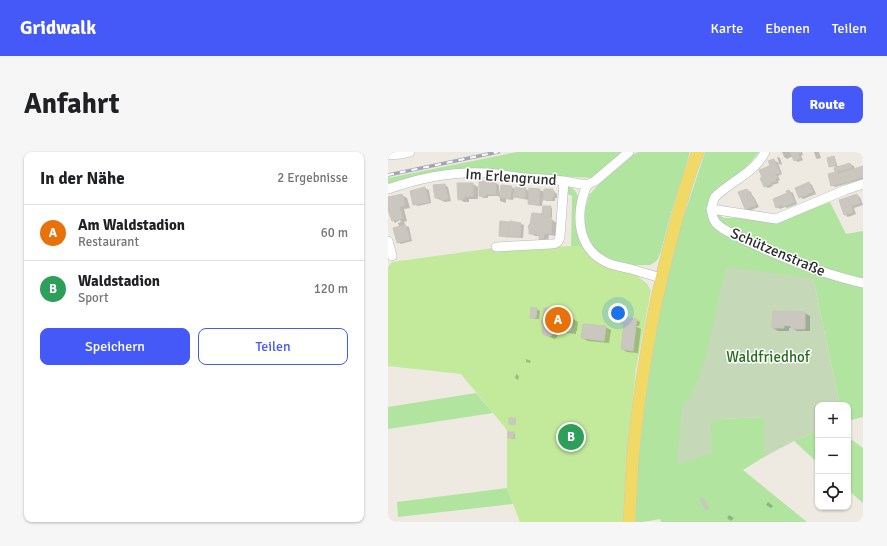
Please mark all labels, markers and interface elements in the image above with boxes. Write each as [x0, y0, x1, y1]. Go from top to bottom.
text: Gridwalk [20, 16, 96, 40]
text: Karte [711, 20, 743, 37]
text: Ebenen [765, 20, 810, 37]
text: Teilen [832, 20, 867, 37]
button: Route [792, 86, 863, 123]
text: Anfahrt [24, 87, 120, 121]
street label: Im Erlengrund [465, 165, 557, 189]
text: In der Nähe [40, 168, 125, 189]
text: 2 Ergebnisse [277, 170, 348, 186]
text: Am Waldstadion [78, 216, 185, 234]
street label: Schützenstraße [728, 224, 828, 280]
text: A [49, 225, 57, 241]
text: 60 m [321, 225, 348, 241]
text: Restaurant [78, 234, 139, 250]
text: Waldstadion [78, 272, 160, 290]
text: B [49, 281, 57, 297]
text: 120 m [314, 281, 348, 297]
text: Sport [78, 290, 108, 306]
your location [608, 303, 628, 323]
pin: A [545, 305, 571, 335]
button: Speichern [40, 328, 190, 365]
button: Teilen [198, 328, 348, 365]
park label: Waldfriedhof [726, 348, 811, 366]
map controls [815, 402, 851, 510]
button: + [815, 402, 851, 438]
pin: B [558, 422, 584, 452]
button: − [815, 438, 851, 474]
button: locate [815, 474, 851, 510]

